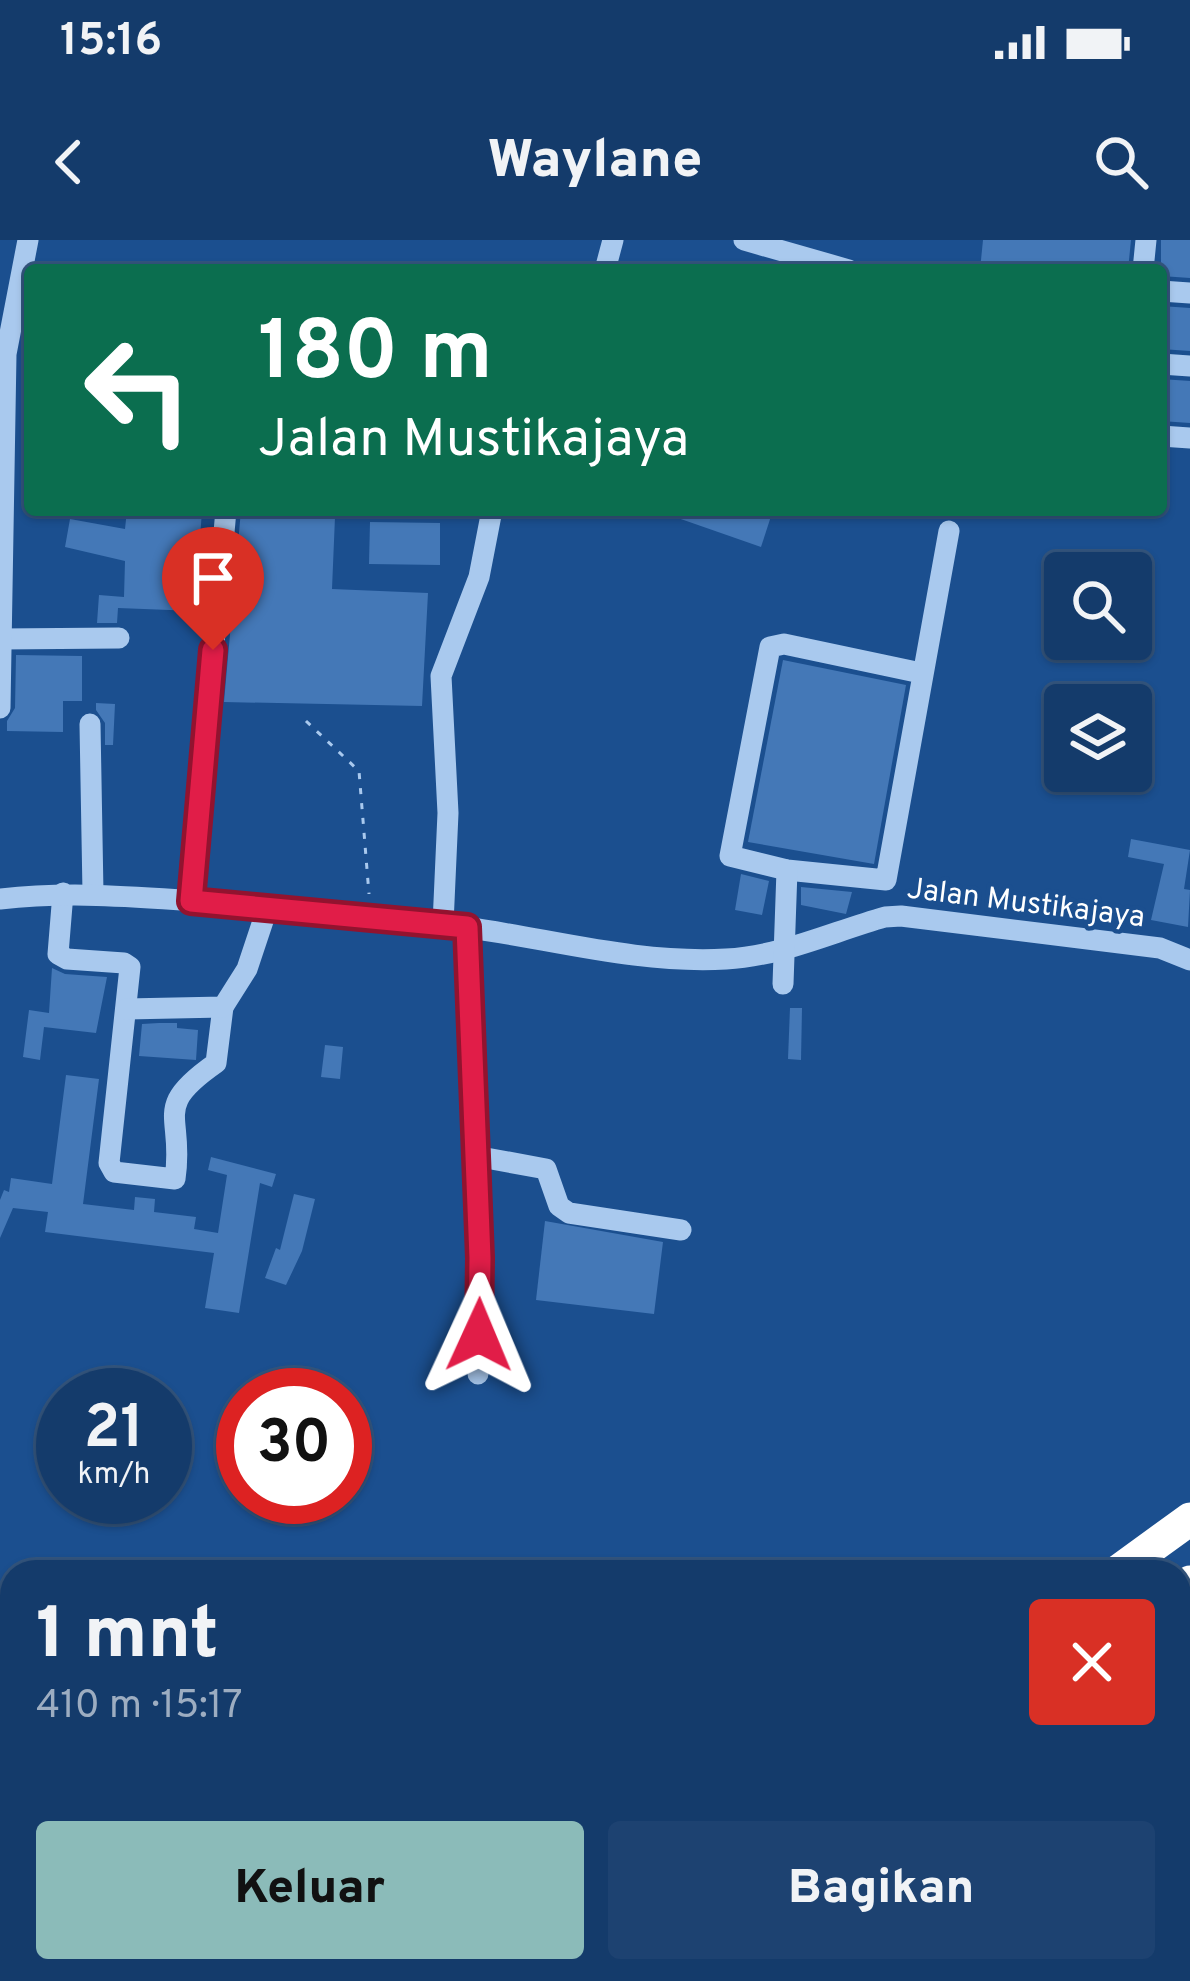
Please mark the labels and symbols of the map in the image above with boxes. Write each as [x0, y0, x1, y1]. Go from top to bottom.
pin [162, 527, 264, 650]
street label: Jalan Mustikajaya [905, 872, 1147, 937]
position arrow [416, 1272, 542, 1398]
speed limit sign: 30 [216, 1368, 372, 1524]

